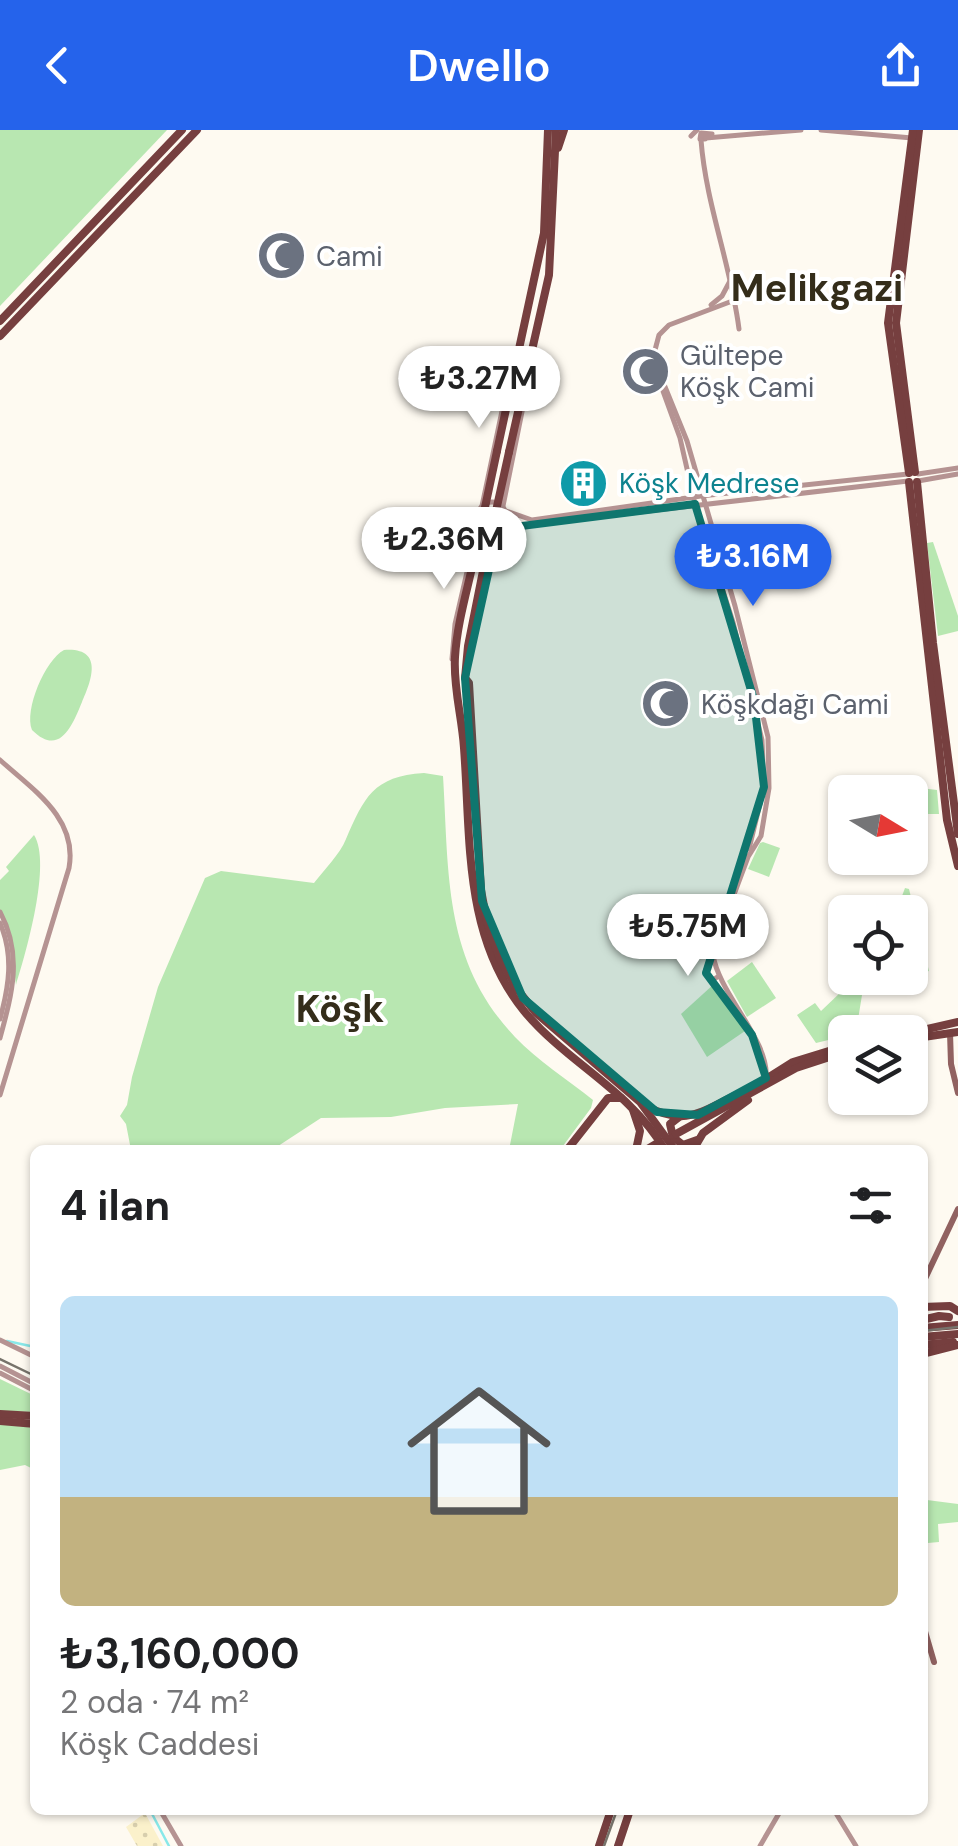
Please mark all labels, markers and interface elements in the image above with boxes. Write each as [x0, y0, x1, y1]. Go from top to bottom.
text: Dwello [407, 36, 551, 95]
icon: back [30, 38, 85, 93]
icon: share [873, 38, 928, 93]
mosque icon: Cami [255, 230, 307, 282]
place label: Cami [316, 238, 383, 275]
district label: Melikgazi [731, 263, 903, 313]
place label: Gültepe Köşk Cami [680, 337, 814, 406]
mosque icon: Gültepe Köşk Cami [619, 345, 671, 397]
pin: ₺3.27M [398, 346, 560, 431]
text: ₺3.27M [420, 357, 538, 399]
building icon: Köşk Medrese [558, 457, 610, 509]
place label: Köşk Medrese [619, 465, 799, 502]
pin: ₺2.36M [363, 507, 525, 592]
text: ₺2.36M [384, 518, 504, 560]
pin: ₺3.16M [672, 524, 834, 609]
text: ₺3.16M [696, 535, 810, 577]
mosque icon: Köşkdağı Cami [640, 678, 692, 730]
place label: Köşkdağı Cami [701, 686, 889, 723]
north arrow [828, 775, 928, 875]
map controls [828, 775, 928, 1115]
pin: ₺5.75M [607, 894, 769, 979]
button: locate [828, 895, 928, 995]
text: ₺5.75M [629, 905, 747, 947]
district label: Köşk [296, 984, 384, 1034]
button: layers [828, 1015, 928, 1115]
text: 4 ilan [60, 1178, 170, 1233]
icon: filters [843, 1178, 898, 1233]
icon: home [389, 1361, 569, 1541]
text: ₺3,160,000 [60, 1626, 300, 1681]
text: 2 oda · 74 m² [60, 1681, 249, 1723]
text: Köşk Caddesi [60, 1723, 259, 1765]

